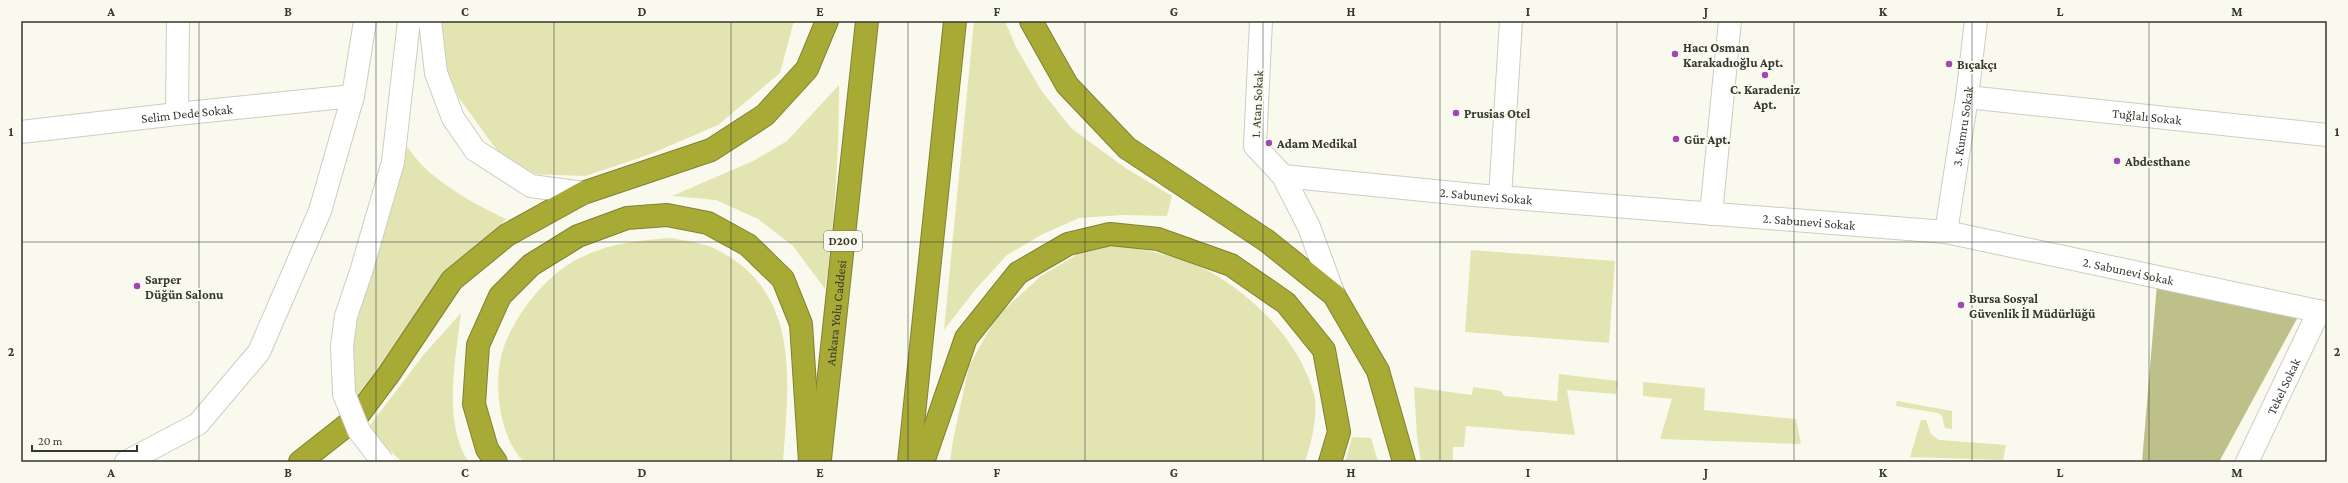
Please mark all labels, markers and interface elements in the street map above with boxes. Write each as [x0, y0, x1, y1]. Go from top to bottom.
text: A [106, 4, 115, 19]
text: B [284, 4, 292, 19]
text: C [461, 4, 469, 19]
text: D [638, 4, 647, 19]
text: E [816, 4, 824, 19]
text: F [994, 4, 1001, 19]
text: G [1170, 4, 1178, 19]
text: H [1347, 4, 1356, 19]
text: I [1526, 4, 1530, 19]
text: J [1702, 4, 1708, 19]
text: K [1879, 4, 1888, 19]
text: L [2057, 4, 2064, 19]
text: M [2231, 4, 2243, 19]
place label: Hacı Osman Karakadıoğlu Apt. [1683, 40, 1784, 70]
marker: Hacı Osman Karakadıoğlu Apt. [1670, 49, 1680, 59]
place label: Bıçakçı [1957, 57, 1997, 72]
marker: Bıçakçı [1944, 59, 1954, 69]
street label: 1. Atan Sokak [1248, 69, 1266, 138]
marker: C. Karadeniz Apt. [1760, 70, 1770, 80]
place label: C. Karadeniz Apt. [1730, 82, 1800, 112]
street label: 3. Kumru Sokak [1949, 85, 1976, 167]
street label: Selim Dede Sokak [140, 101, 234, 126]
street label: Tuğlalı Sokak [2111, 105, 2183, 127]
place label: Prusias Otel [1464, 106, 1531, 121]
marker: Prusias Otel [1451, 108, 1461, 118]
text: 1 [9, 124, 14, 139]
text: 1 [2335, 124, 2340, 139]
place label: Gür Apt. [1684, 132, 1731, 147]
marker: Gür Apt. [1671, 134, 1681, 144]
place label: Adam Medikal [1276, 136, 1357, 151]
marker: Adam Medikal [1264, 138, 1274, 148]
place label: Abdesthane [2124, 154, 2190, 169]
marker: Abdesthane [2112, 156, 2122, 166]
street label: 2. Sabunevi Sokak [1439, 184, 1534, 207]
street label: 2. Sabunevi Sokak [1762, 210, 1857, 232]
road number: D200 [824, 231, 862, 251]
street label: 2. Sabunevi Sokak [2082, 254, 2176, 288]
street label: Ankara Yolu Caddesi [823, 259, 849, 366]
place label: Sarper Düğün Salonu [145, 272, 224, 302]
marker: Sarper Düğün Salonu [132, 281, 142, 291]
place label: Bursa Sosyal Güvenlik İl Müdürlüğü [1969, 291, 2096, 321]
marker: Bursa Sosyal Güvenlik İl Müdürlüğü [1956, 300, 1966, 310]
text: 2 [8, 344, 15, 359]
text: 2 [2334, 344, 2341, 359]
street label: Tekel Sokak [2263, 355, 2303, 417]
scale bar [32, 427, 137, 453]
text: 20 m [38, 434, 63, 448]
text: A [106, 465, 115, 480]
text: B [284, 465, 292, 480]
text: C [461, 465, 469, 480]
text: D [638, 465, 647, 480]
text: E [816, 465, 824, 480]
text: F [994, 465, 1001, 480]
text: G [1170, 465, 1178, 480]
text: H [1347, 465, 1356, 480]
text: I [1526, 465, 1530, 480]
text: J [1702, 465, 1708, 480]
text: K [1879, 465, 1888, 480]
text: L [2057, 465, 2064, 480]
text: M [2231, 465, 2243, 480]

